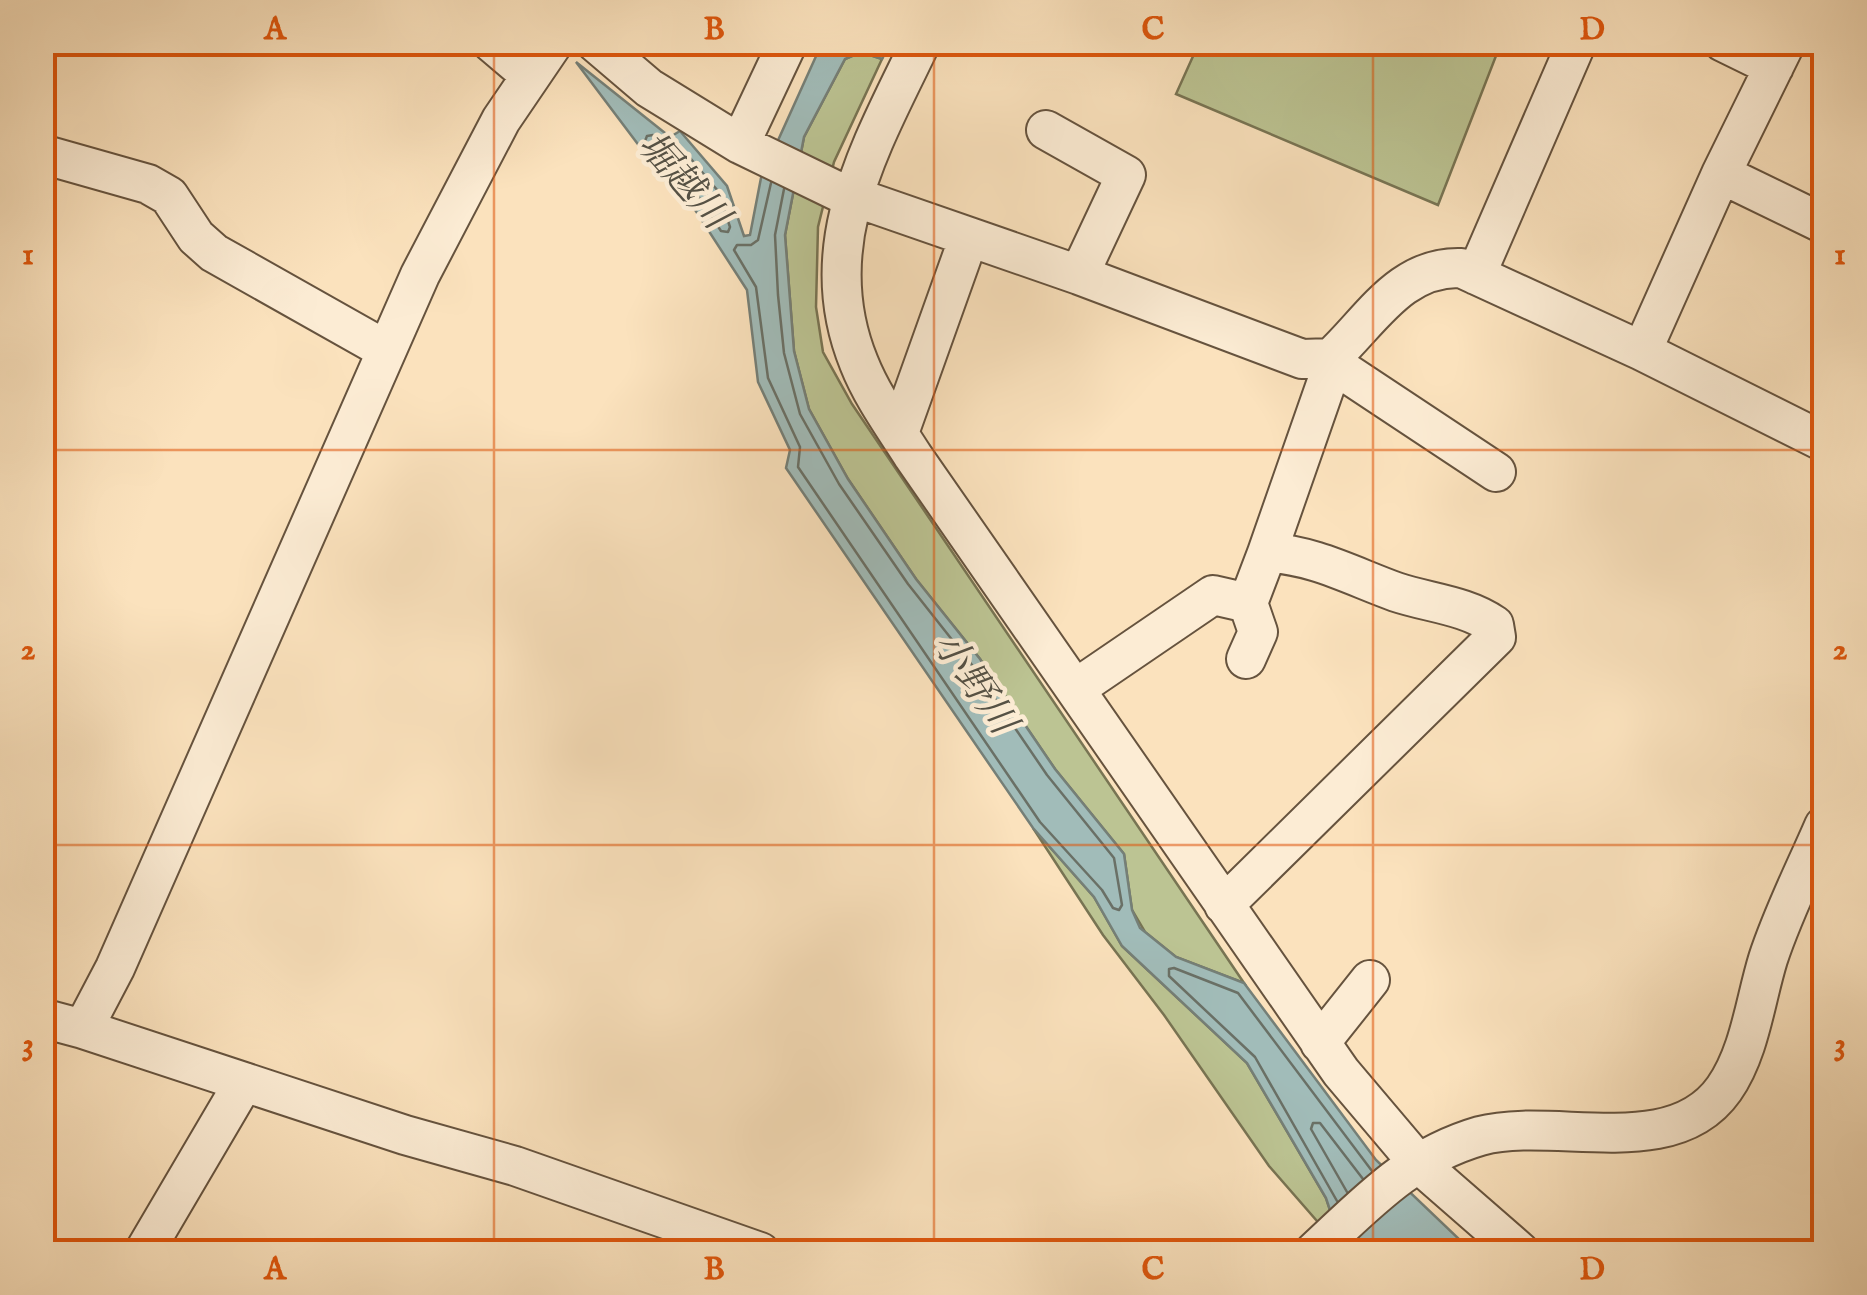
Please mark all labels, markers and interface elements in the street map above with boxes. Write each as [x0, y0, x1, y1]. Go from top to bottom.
text: A [262, 10, 287, 51]
text: B [703, 10, 725, 51]
text: C [1142, 10, 1165, 51]
text: D [1579, 10, 1605, 51]
water label: 堀越川 [626, 124, 741, 243]
text: 1 [22, 235, 34, 276]
text: 1 [1834, 235, 1846, 276]
water label: 小野川 [921, 624, 1028, 748]
text: 2 [20, 630, 36, 671]
text: 2 [1832, 630, 1848, 671]
text: 3 [22, 1025, 34, 1066]
text: 3 [1834, 1025, 1846, 1066]
text: A [262, 1250, 287, 1291]
text: B [703, 1250, 725, 1291]
text: C [1142, 1250, 1165, 1291]
text: D [1579, 1250, 1605, 1291]

